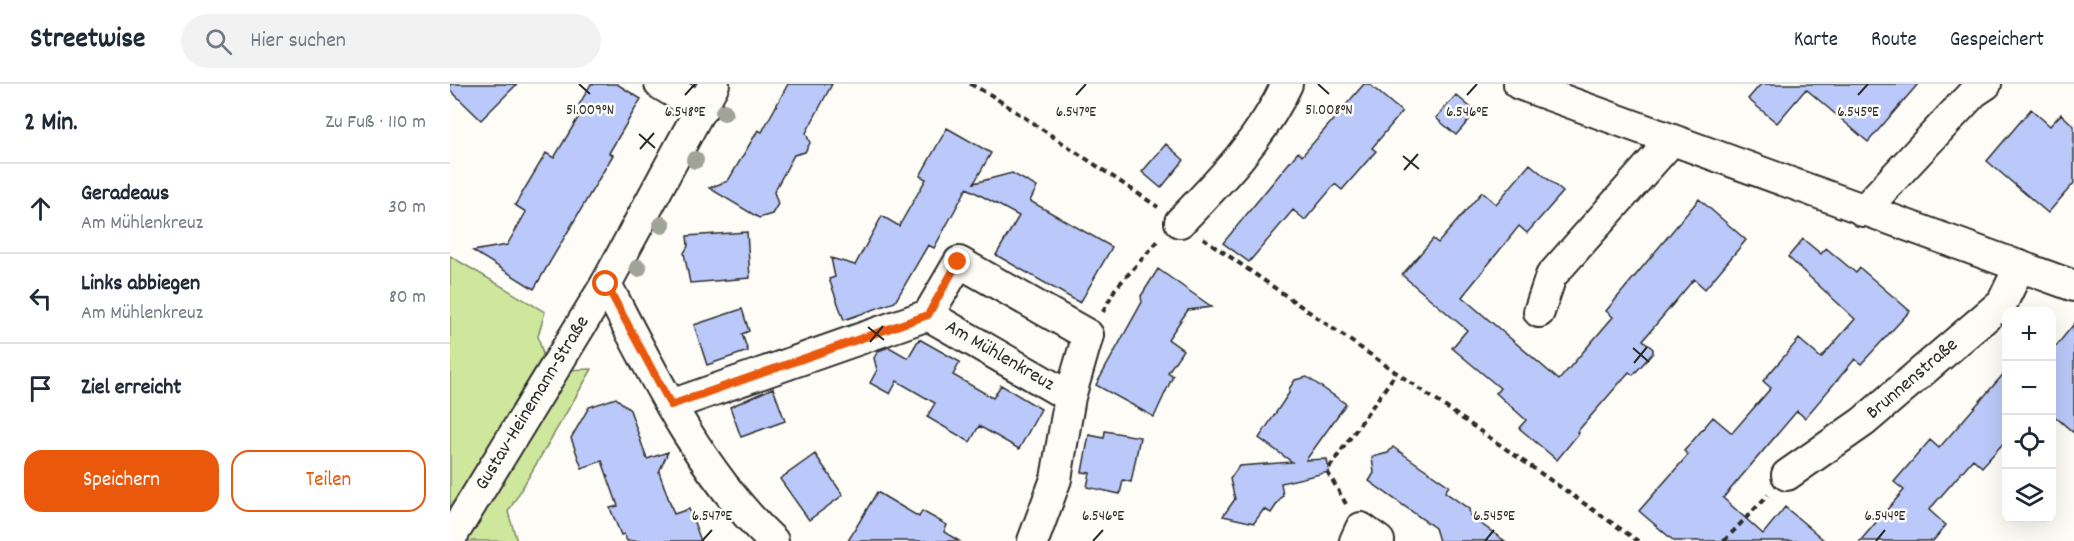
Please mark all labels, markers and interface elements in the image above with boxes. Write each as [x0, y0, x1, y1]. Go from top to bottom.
search box [181, 14, 601, 68]
text: Streetwise [30, 21, 145, 61]
icon: search [202, 25, 235, 58]
text: Hier suchen [250, 26, 346, 57]
text: Karte [1794, 26, 1838, 56]
text: Route [1871, 26, 1917, 56]
text: Gespeichert [1950, 26, 2044, 56]
text: 51.009°N [566, 100, 614, 122]
text: 51.008°N [1305, 100, 1353, 122]
text: 6.548°E [665, 102, 706, 124]
text: 6.547°E [1056, 102, 1096, 124]
text: 6.546°E [1446, 102, 1488, 124]
text: 6.545°E [1837, 102, 1879, 124]
text: 2 Min. [24, 105, 78, 142]
text: Zu Fuß · 110 m [325, 109, 426, 137]
text: Geradeaus [81, 179, 169, 210]
icon: ahead [24, 192, 57, 225]
text: 30 m [388, 194, 426, 222]
text: Am Mühlenkreuz [81, 210, 203, 238]
route end [944, 248, 970, 274]
text: Links abbiegen [81, 269, 200, 300]
route start [592, 270, 618, 296]
icon: left [24, 282, 57, 315]
text: 80 m [389, 284, 426, 312]
text: Am Mühlenkreuz [81, 300, 203, 328]
map controls [2002, 307, 2056, 523]
button: + [2002, 307, 2056, 361]
street label: Gustav-Heinemann-Straße [469, 311, 597, 496]
street label: Am Mühlenkreuz [939, 314, 1060, 399]
street label: Brunnenstraße [1861, 332, 1965, 427]
button: − [2002, 361, 2056, 415]
icon: arrive [24, 372, 57, 405]
text: Ziel erreicht [81, 373, 181, 404]
button: locate [2002, 415, 2056, 469]
button: Speichern [24, 450, 219, 512]
button: Teilen [231, 450, 426, 512]
button: layers [2002, 469, 2056, 523]
text: 6.547°E [692, 506, 732, 528]
text: 6.546°E [1082, 506, 1124, 528]
text: 6.545°E [1473, 506, 1515, 528]
text: 6.544°E [1865, 506, 1906, 528]

